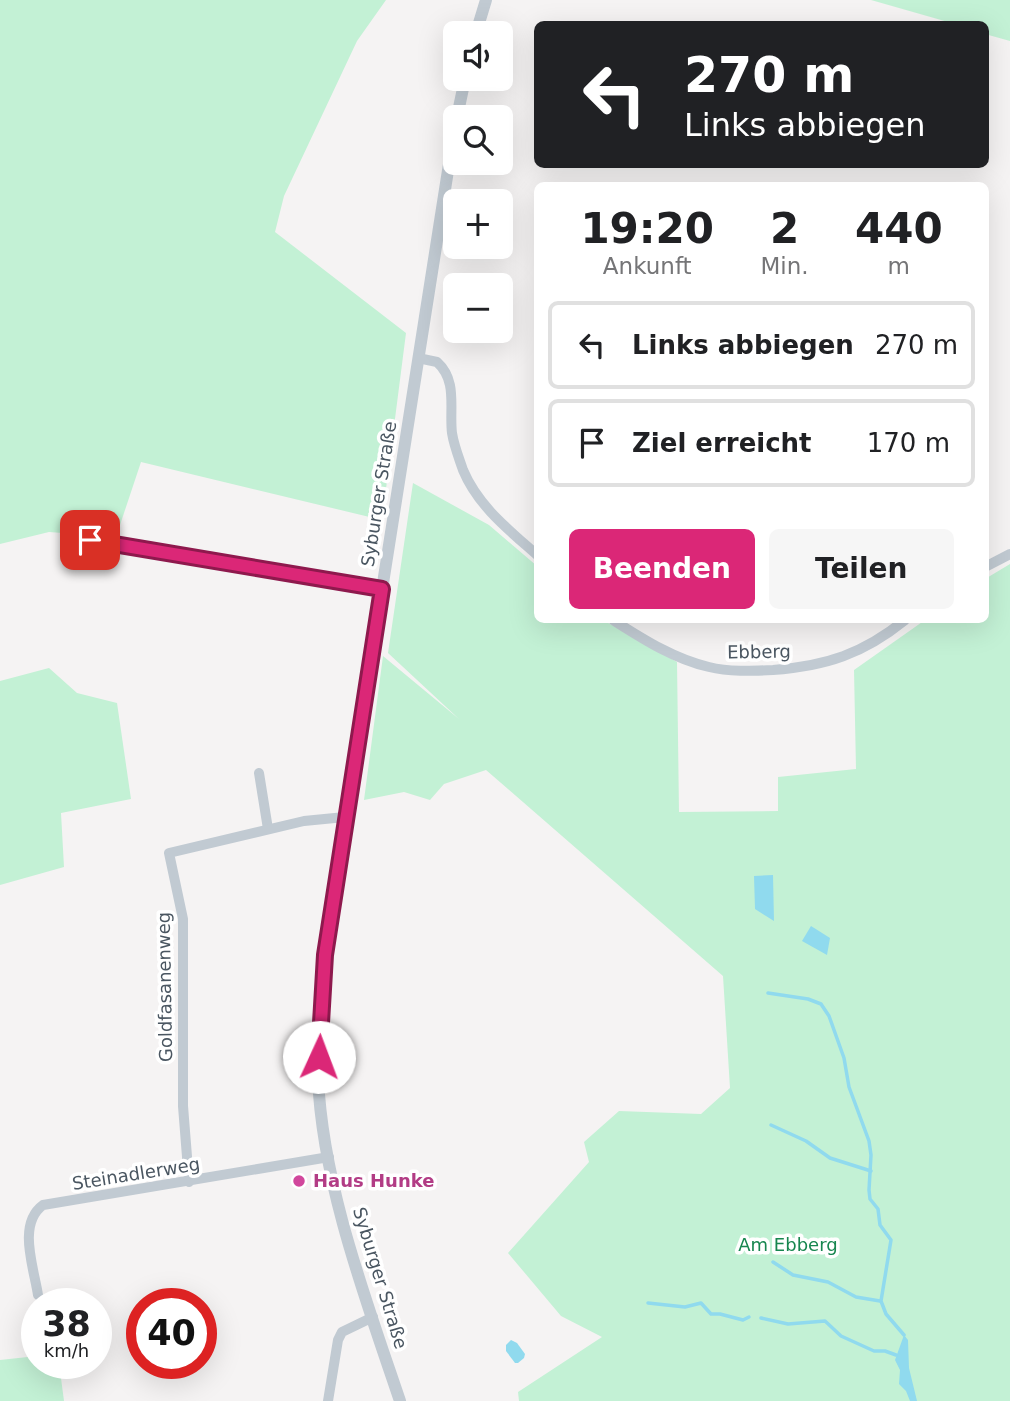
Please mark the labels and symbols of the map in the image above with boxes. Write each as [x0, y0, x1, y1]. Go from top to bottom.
street label: Syburger Straße [357, 420, 400, 568]
pin [60, 510, 120, 570]
street label: Ebberg [727, 640, 791, 663]
street label: Goldfasanenweg [153, 912, 176, 1062]
position arrow [282, 1020, 356, 1094]
street label: Steinadlerweg [71, 1153, 201, 1194]
place label: Haus Hunke [313, 1170, 434, 1191]
marker: Haus Hunke [291, 1173, 307, 1189]
street label: Syburger Straße [349, 1205, 412, 1351]
park label: Am Ebberg [738, 1234, 838, 1255]
speed limit sign: 40 [126, 1288, 217, 1379]

